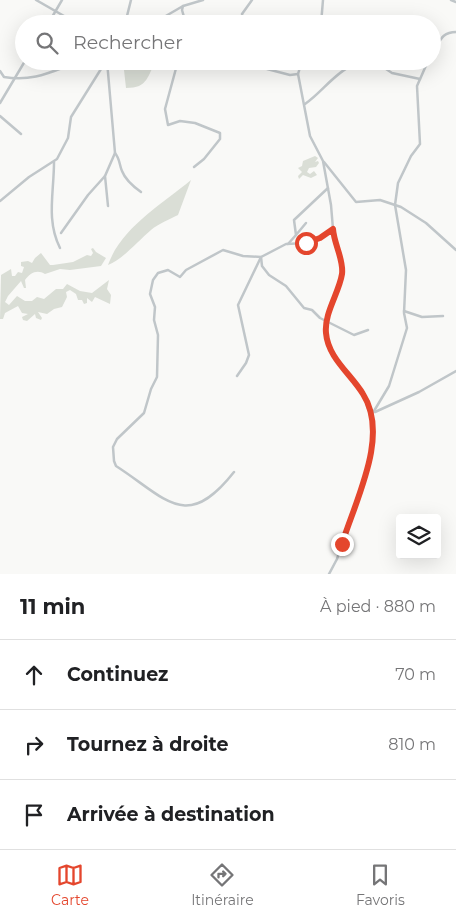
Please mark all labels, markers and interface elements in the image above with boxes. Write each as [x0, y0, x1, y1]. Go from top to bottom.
search box [15, 15, 441, 70]
icon: search [33, 29, 61, 57]
text: Rechercher [73, 31, 183, 54]
route start [295, 232, 318, 255]
map controls [396, 514, 441, 559]
button: layers [396, 514, 441, 559]
route end [331, 533, 354, 556]
text: 11 min [20, 594, 85, 619]
text: À pied · 880 m [320, 597, 436, 616]
icon: ahead [20, 661, 48, 689]
text: Continuez [67, 663, 168, 686]
text: 70 m [395, 665, 436, 684]
icon: right [20, 731, 48, 759]
text: Tournez à droite [67, 733, 228, 756]
text: 810 m [388, 735, 436, 754]
icon: arrive [20, 801, 48, 829]
text: Arrivée à destination [67, 803, 275, 826]
tab: Carte [51, 861, 89, 909]
tab: Itinéraire [191, 861, 254, 909]
tab: Favoris [356, 861, 405, 909]

